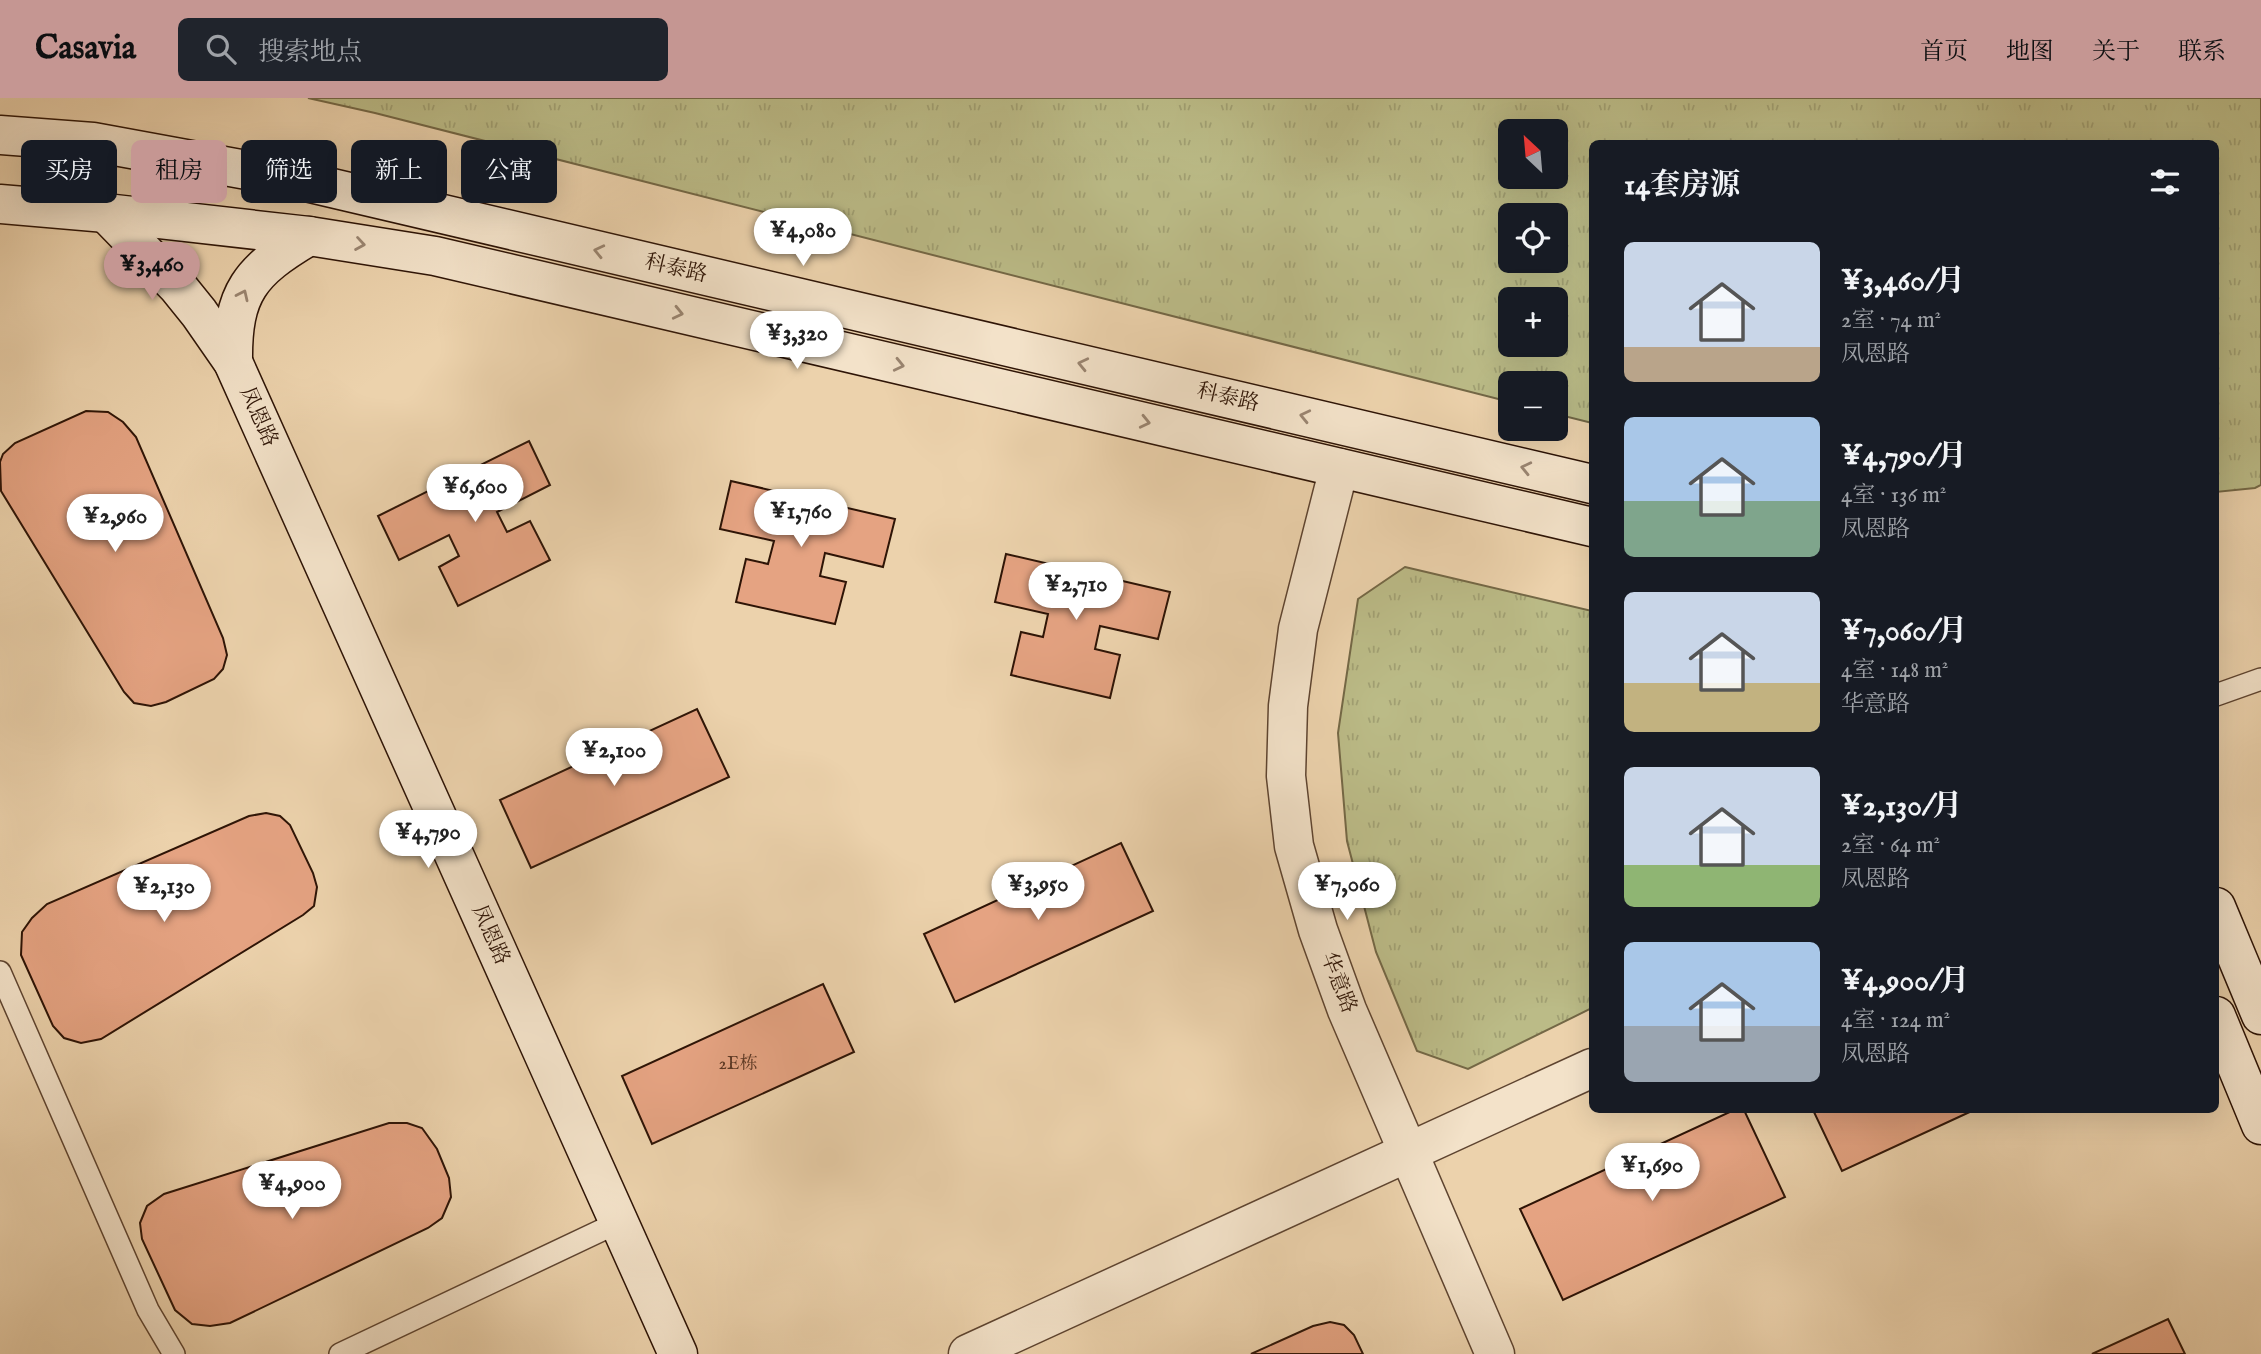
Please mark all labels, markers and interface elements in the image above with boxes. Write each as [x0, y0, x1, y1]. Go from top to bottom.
search box [178, 18, 668, 81]
text: Casavia [35, 28, 136, 70]
icon: search [202, 30, 240, 68]
text: 搜索地点 [258, 36, 362, 69]
text: 首页 [1920, 37, 1968, 68]
text: 地图 [2006, 37, 2054, 68]
text: 关于 [2092, 37, 2140, 68]
text: 联系 [2178, 37, 2226, 68]
north arrow [1498, 119, 1568, 189]
map controls [1498, 119, 1568, 441]
chip: 买房 [21, 140, 117, 203]
chip: 租房 [131, 140, 227, 203]
chip: 筛选 [241, 140, 337, 203]
chip: 新上 [351, 140, 447, 203]
chip: 公寓 [461, 140, 557, 203]
icon: filters [2146, 163, 2184, 201]
text: 14套房源 [1624, 167, 1740, 205]
button: locate [1498, 203, 1568, 273]
pin: ¥4,080 [746, 208, 860, 268]
text: ¥4,080 [770, 216, 836, 245]
one-way arrow [354, 236, 366, 251]
pin: ¥3,460 [95, 242, 209, 302]
one-way arrow [593, 245, 605, 259]
street label: 科泰路 [642, 249, 710, 289]
text: ¥3,460 [120, 250, 184, 279]
text: ¥3,460/月 [1841, 263, 1965, 301]
icon: home [1680, 270, 1764, 354]
button: + [1498, 287, 1568, 357]
one-way arrow [235, 290, 249, 302]
one-way arrow [672, 304, 684, 319]
text: 2室 · 74 m² [1841, 306, 1941, 335]
pin: ¥3,320 [740, 312, 854, 371]
text: ¥3,320 [766, 319, 828, 348]
text: 凤恩路 [1841, 340, 1910, 369]
one-way arrow [893, 356, 905, 371]
one-way arrow [1077, 358, 1089, 373]
button: − [1498, 371, 1568, 441]
street label: 科泰路 [1194, 378, 1262, 418]
street label: 凤恩路 [233, 383, 283, 451]
one-way arrow [1299, 410, 1311, 425]
one-way arrow [1139, 414, 1151, 428]
text: ¥4,790/月 [1841, 438, 1967, 476]
icon: home [1680, 445, 1764, 529]
one-way arrow [1520, 462, 1532, 476]
pin: ¥6,600 [418, 464, 532, 524]
text: ¥6,600 [443, 472, 507, 501]
text: 4室 · 136 m² [1841, 481, 1946, 510]
pin: ¥1,760 [744, 490, 858, 549]
pin: ¥2,960 [58, 494, 172, 554]
text: ¥1,760 [770, 497, 832, 526]
text: ¥2,960 [83, 502, 147, 531]
text: 凤恩路 [1841, 515, 1910, 544]
pin: ¥2,710 [1019, 562, 1133, 622]
text: ¥2,710 [1045, 570, 1107, 599]
text: ¥7,060/月 [1841, 613, 1967, 651]
icon: home [1680, 620, 1764, 704]
text: 4室 · 148 m² [1841, 656, 1948, 685]
text: 华意路 [1841, 690, 1910, 719]
pin: ¥2,100 [557, 728, 671, 788]
text: ¥2,100 [582, 736, 646, 765]
text: ¥2,130/月 [1841, 788, 1962, 826]
icon: home [1680, 795, 1764, 879]
pin: ¥4,790 [371, 810, 485, 870]
text: ¥4,790 [395, 818, 461, 847]
text: 2室 · 64 m² [1841, 831, 1940, 860]
pin: ¥3,950 [981, 862, 1095, 922]
pin: ¥7,060 [1290, 862, 1404, 922]
pin: ¥2,130 [107, 864, 221, 924]
text: 凤恩路 [1841, 865, 1910, 894]
text: ¥3,950 [1007, 870, 1069, 899]
text: ¥7,060 [1314, 870, 1380, 899]
text: ¥2,130 [133, 872, 195, 901]
street label: 凤恩路 [465, 901, 515, 969]
street label: 华意路 [1314, 949, 1362, 1017]
text: ¥4,900/月 [1841, 963, 1969, 1001]
icon: home [1680, 970, 1764, 1054]
text: 4室 · 124 m² [1841, 1006, 1950, 1035]
text: 凤恩路 [1841, 1040, 1910, 1069]
house number: 2E栋 [719, 1053, 757, 1076]
pin: ¥1,690 [1595, 1144, 1709, 1203]
text: ¥1,690 [1621, 1151, 1683, 1180]
pin: ¥4,900 [235, 1162, 349, 1221]
text: ¥4,900 [258, 1169, 326, 1198]

